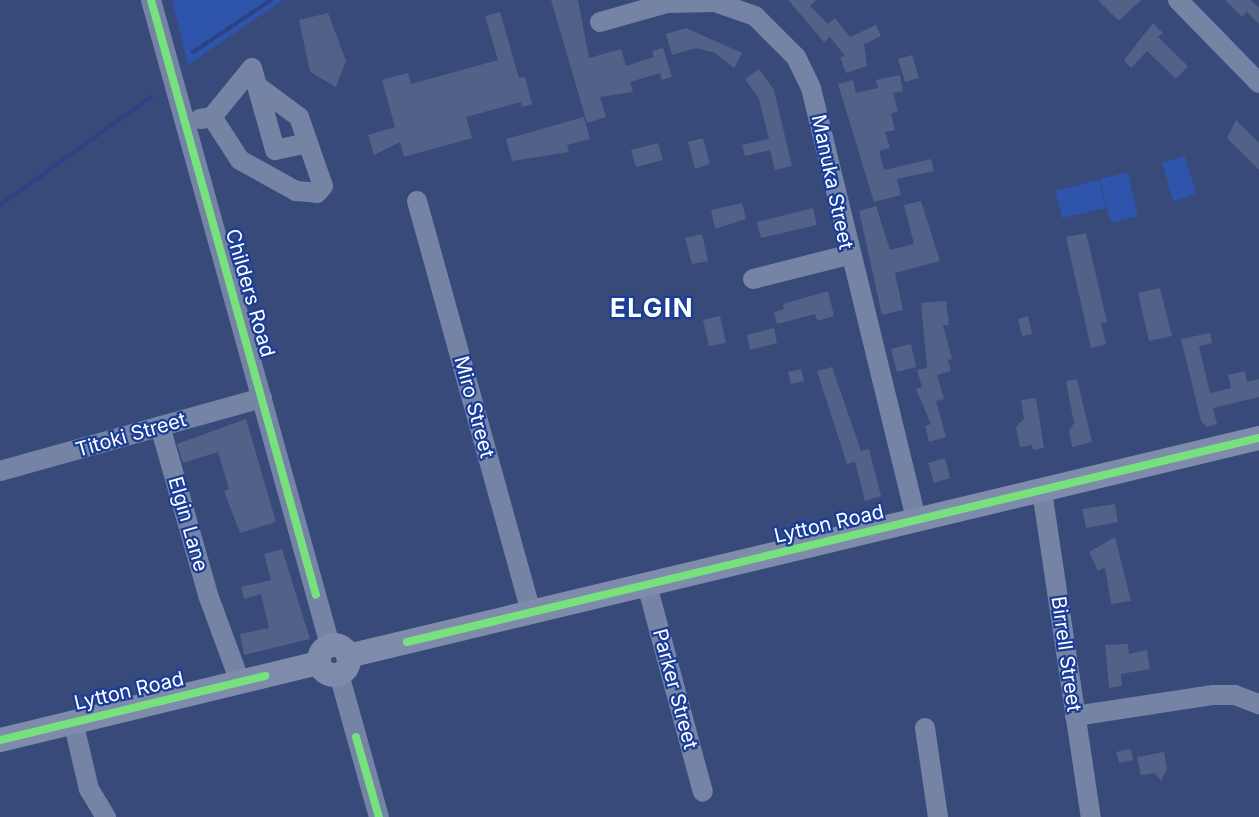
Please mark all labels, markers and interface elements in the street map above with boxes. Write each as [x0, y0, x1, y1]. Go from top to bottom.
street label: Manuka Street [806, 112, 858, 252]
street label: Childers Road [220, 226, 280, 360]
district label: ELGIN [610, 292, 694, 324]
street label: Miro Street [449, 354, 499, 460]
street label: Titoki Street [73, 408, 189, 462]
street label: Elgin Lane [163, 474, 213, 574]
street label: Lytton Road [772, 500, 886, 548]
street label: Birrell Street [1046, 595, 1086, 713]
street label: Parker Street [647, 626, 703, 752]
street label: Lytton Road [72, 667, 186, 715]

